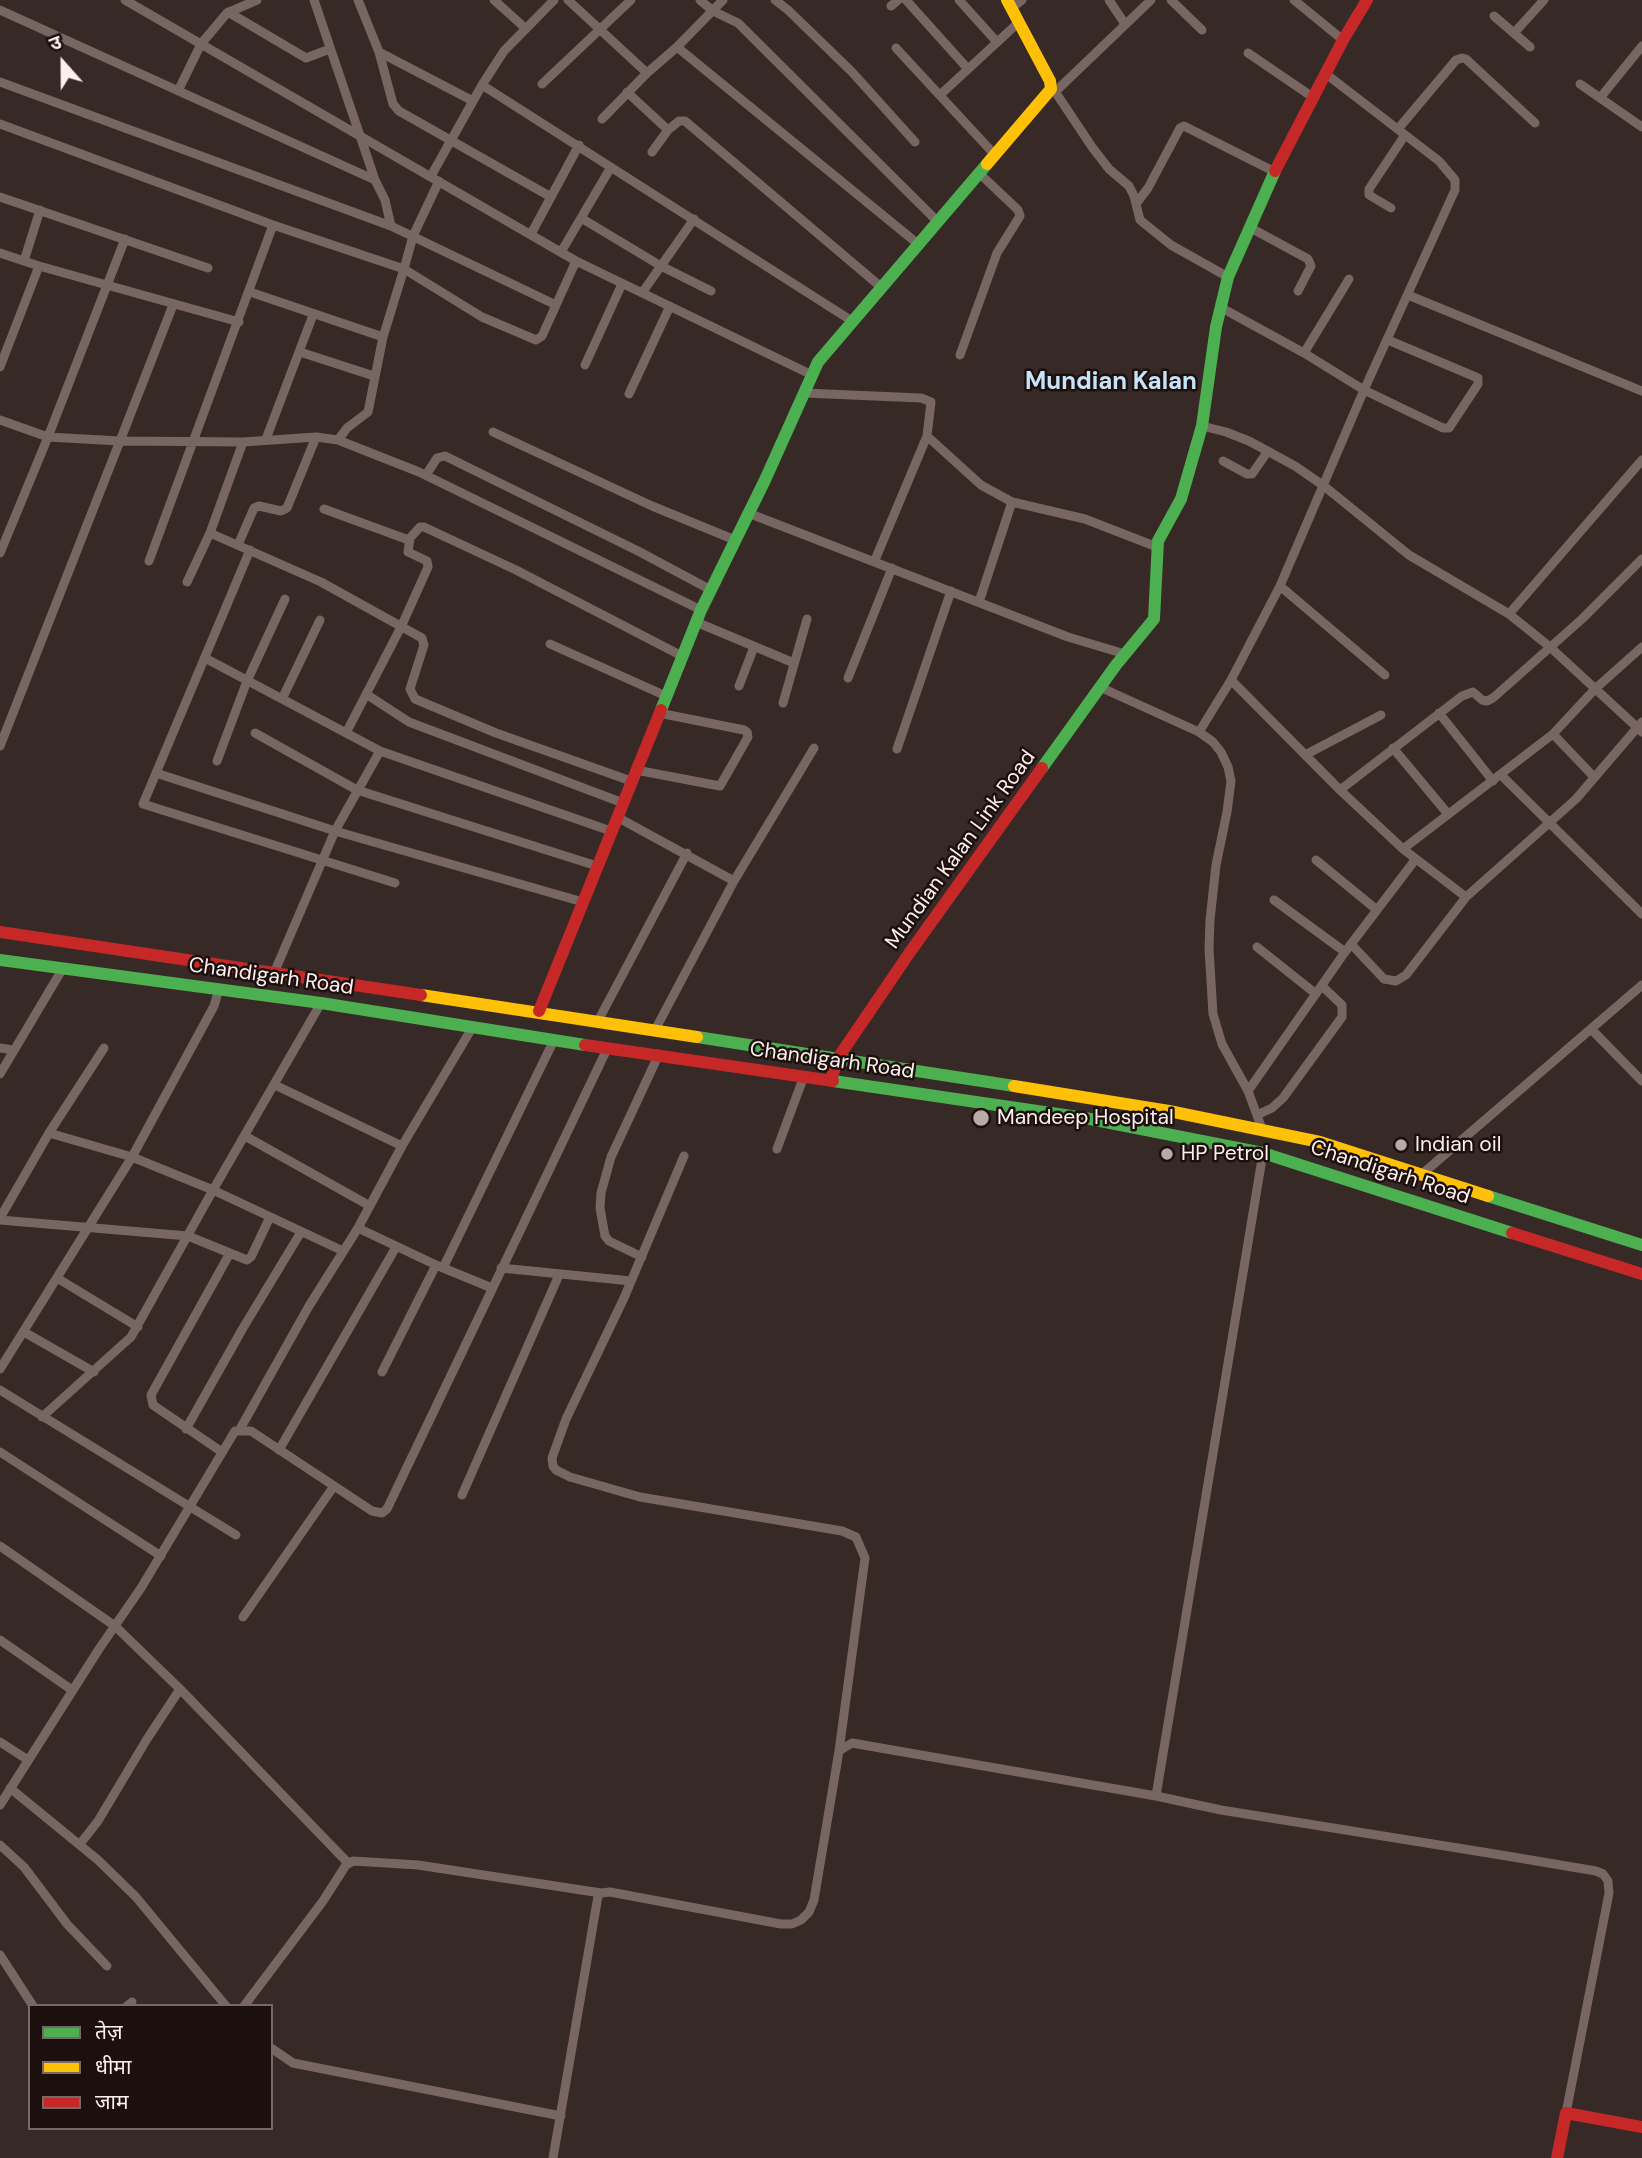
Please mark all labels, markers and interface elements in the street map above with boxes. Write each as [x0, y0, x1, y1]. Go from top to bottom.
north arrow [28, 28, 98, 98]
text: उ [46, 29, 65, 57]
district label: Mundian Kalan [1025, 369, 1197, 397]
street label: Mundian Kalan Link Road [881, 746, 1041, 954]
street label: Chandigarh Road [187, 953, 355, 1001]
street label: Chandigarh Road [748, 1037, 916, 1085]
place label: Mandeep Hospital [997, 1105, 1174, 1131]
marker: Mandeep Hospital [971, 1108, 991, 1128]
place label: Indian oil [1415, 1132, 1501, 1158]
street label: Chandigarh Road [1307, 1135, 1473, 1211]
marker: Indian oil [1393, 1137, 1409, 1153]
place label: HP Petrol [1181, 1141, 1269, 1167]
marker: HP Petrol [1159, 1146, 1175, 1162]
legend [28, 2004, 273, 2130]
text: तेज़ [95, 2018, 123, 2046]
text: धीमा [95, 2053, 131, 2081]
text: जाम [95, 2088, 129, 2116]

